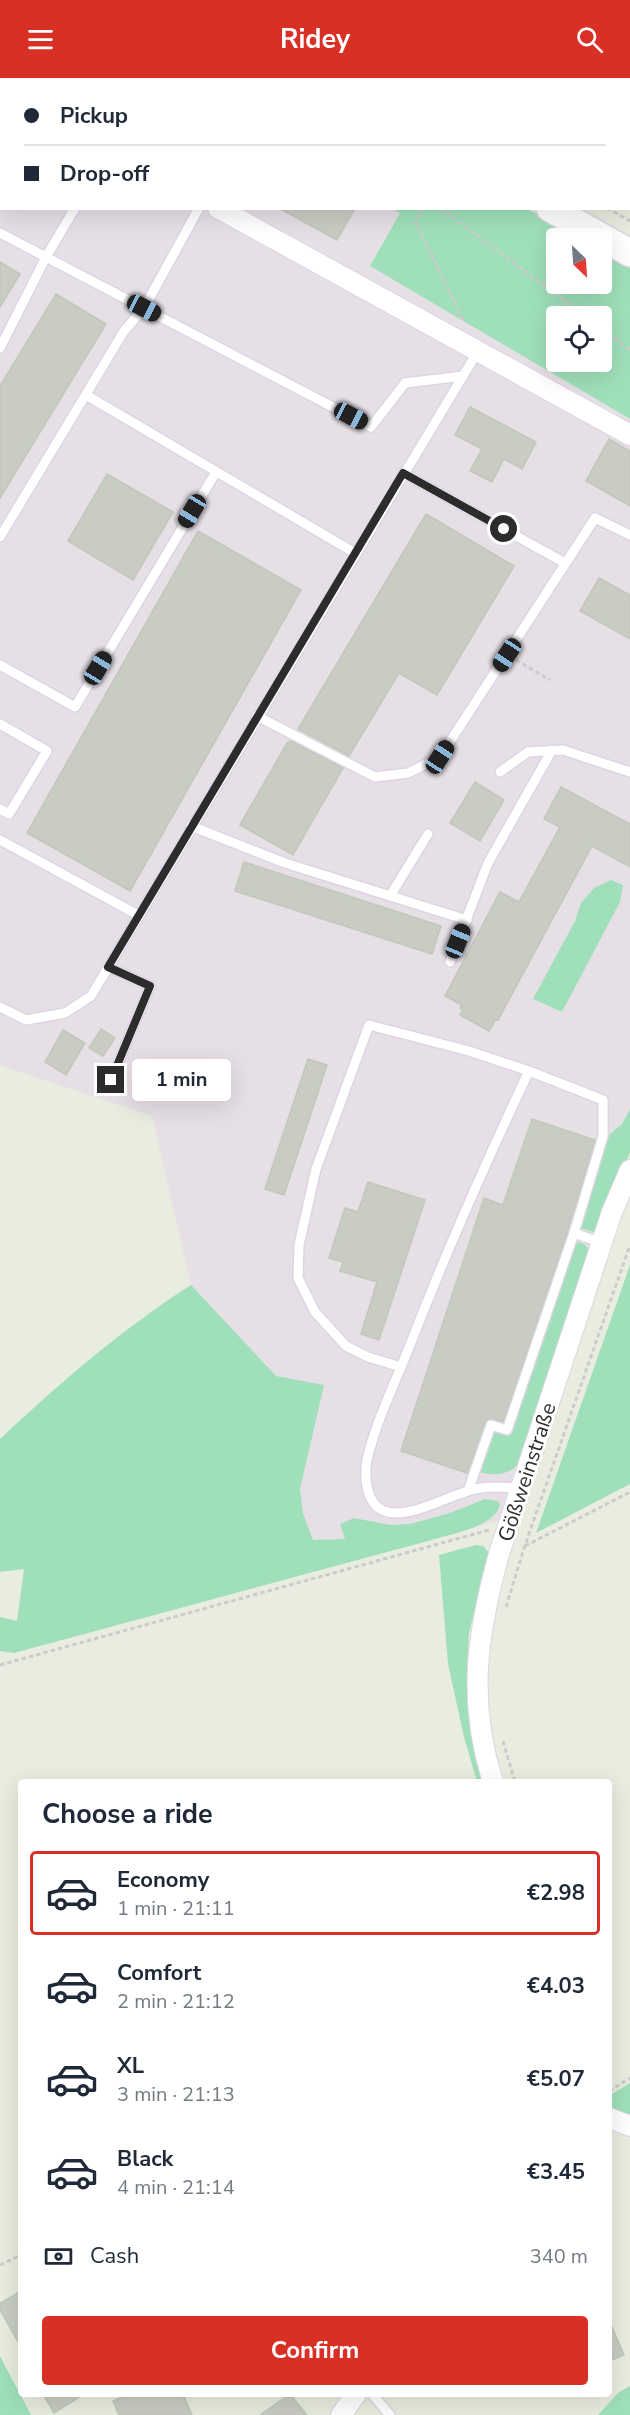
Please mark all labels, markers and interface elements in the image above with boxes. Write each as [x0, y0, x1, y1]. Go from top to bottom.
text: Ridey [280, 21, 350, 58]
icon: menu [24, 23, 57, 56]
icon: search [573, 23, 606, 56]
text: Pickup [60, 101, 128, 131]
text: Drop-off [60, 159, 149, 189]
north arrow [546, 228, 612, 294]
map controls [546, 228, 612, 372]
car [124, 292, 164, 324]
button: locate [546, 306, 612, 372]
car [331, 400, 371, 432]
car [175, 491, 209, 531]
route start [490, 515, 517, 542]
car [490, 635, 524, 675]
car [81, 648, 115, 688]
car [423, 737, 457, 777]
car [443, 921, 473, 961]
callout: 1 min [132, 1059, 231, 1101]
route end [97, 1066, 124, 1093]
text: 1 min [156, 1066, 207, 1093]
street label: Gößweinstraße [491, 1399, 563, 1545]
text: Choose a ride [42, 1796, 213, 1833]
text: Economy [117, 1865, 209, 1895]
icon: car [45, 1866, 99, 1920]
text: €2.98 [527, 1878, 585, 1908]
text: 1 min · 21:11 [117, 1895, 235, 1922]
text: Comfort [117, 1958, 201, 1988]
icon: car [45, 1959, 99, 2013]
text: €4.03 [527, 1971, 585, 2001]
text: 2 min · 21:12 [117, 1988, 235, 2015]
text: XL [117, 2051, 144, 2081]
icon: car [45, 2052, 99, 2106]
text: €5.07 [527, 2064, 585, 2094]
text: 3 min · 21:13 [117, 2081, 235, 2108]
text: Black [117, 2144, 173, 2174]
icon: car [45, 2145, 99, 2199]
text: €3.45 [527, 2157, 585, 2187]
text: 4 min · 21:14 [117, 2174, 235, 2201]
icon: cash [42, 2240, 75, 2273]
text: Cash [90, 2241, 139, 2271]
text: 340 m [530, 2243, 588, 2270]
button: Confirm [42, 2316, 588, 2385]

